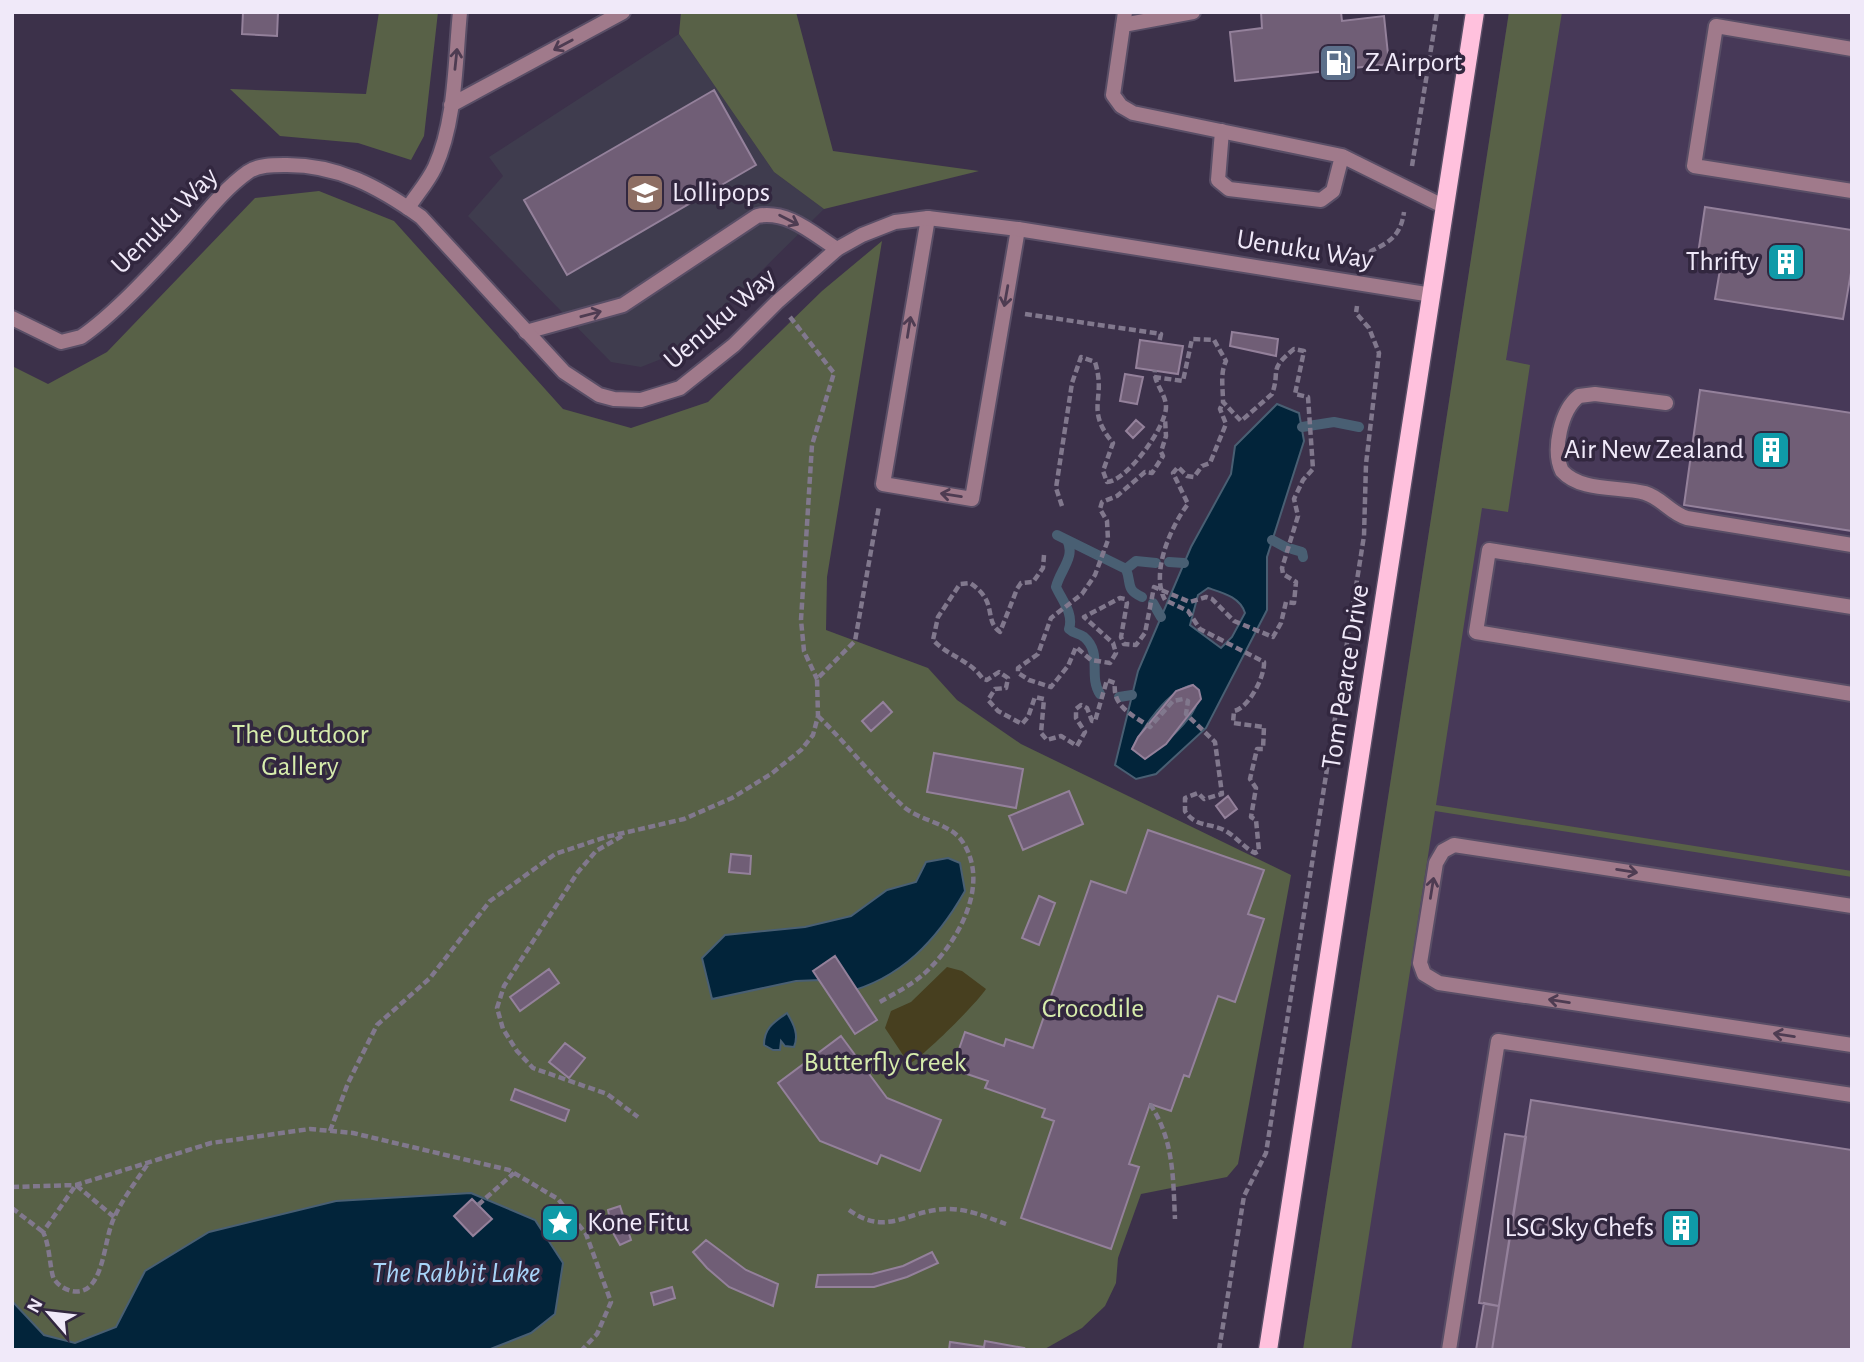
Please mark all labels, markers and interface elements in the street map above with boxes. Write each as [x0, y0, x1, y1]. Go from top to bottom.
one-way arrow [553, 38, 573, 52]
fuel station icon: Z Airport [1317, 42, 1359, 84]
one-way arrow [449, 48, 462, 71]
place label: Z Airport [1365, 49, 1462, 77]
street label: Uenuku Way [106, 162, 224, 280]
school or university icon: Lollipops [624, 172, 666, 214]
place label: Lollipops [672, 179, 770, 207]
one-way arrow [778, 214, 799, 228]
street label: Uenuku Way [1235, 225, 1375, 275]
building icon: Thrifty [1765, 241, 1807, 283]
place label: Thrifty [1686, 248, 1759, 276]
street label: Uenuku Way [659, 263, 781, 375]
one-way arrow [999, 284, 1012, 307]
one-way arrow [580, 306, 602, 319]
one-way arrow [903, 317, 916, 339]
building icon: Air New Zealand [1750, 429, 1792, 471]
place label: Air New Zealand [1564, 436, 1744, 464]
one-way arrow [940, 488, 963, 501]
street label: Tom Pearce Drive [1318, 583, 1374, 771]
park label: The Outdoor Gallery [232, 721, 368, 781]
one-way arrow [1615, 865, 1638, 878]
one-way arrow [1426, 878, 1439, 900]
park label: Crocodile [1042, 995, 1144, 1023]
one-way arrow [1548, 995, 1571, 1008]
one-way arrow [1773, 1028, 1796, 1041]
park label: Butterfly Creek [804, 1049, 967, 1077]
place icon: Kone Fitu [539, 1202, 581, 1244]
building icon: LSG Sky Chefs [1660, 1207, 1702, 1249]
place label: Kone Fitu [587, 1209, 689, 1237]
place label: LSG Sky Chefs [1505, 1214, 1654, 1242]
water label: The Rabbit Lake [372, 1258, 540, 1288]
north arrow [14, 1278, 84, 1348]
text: N [24, 1295, 47, 1316]

